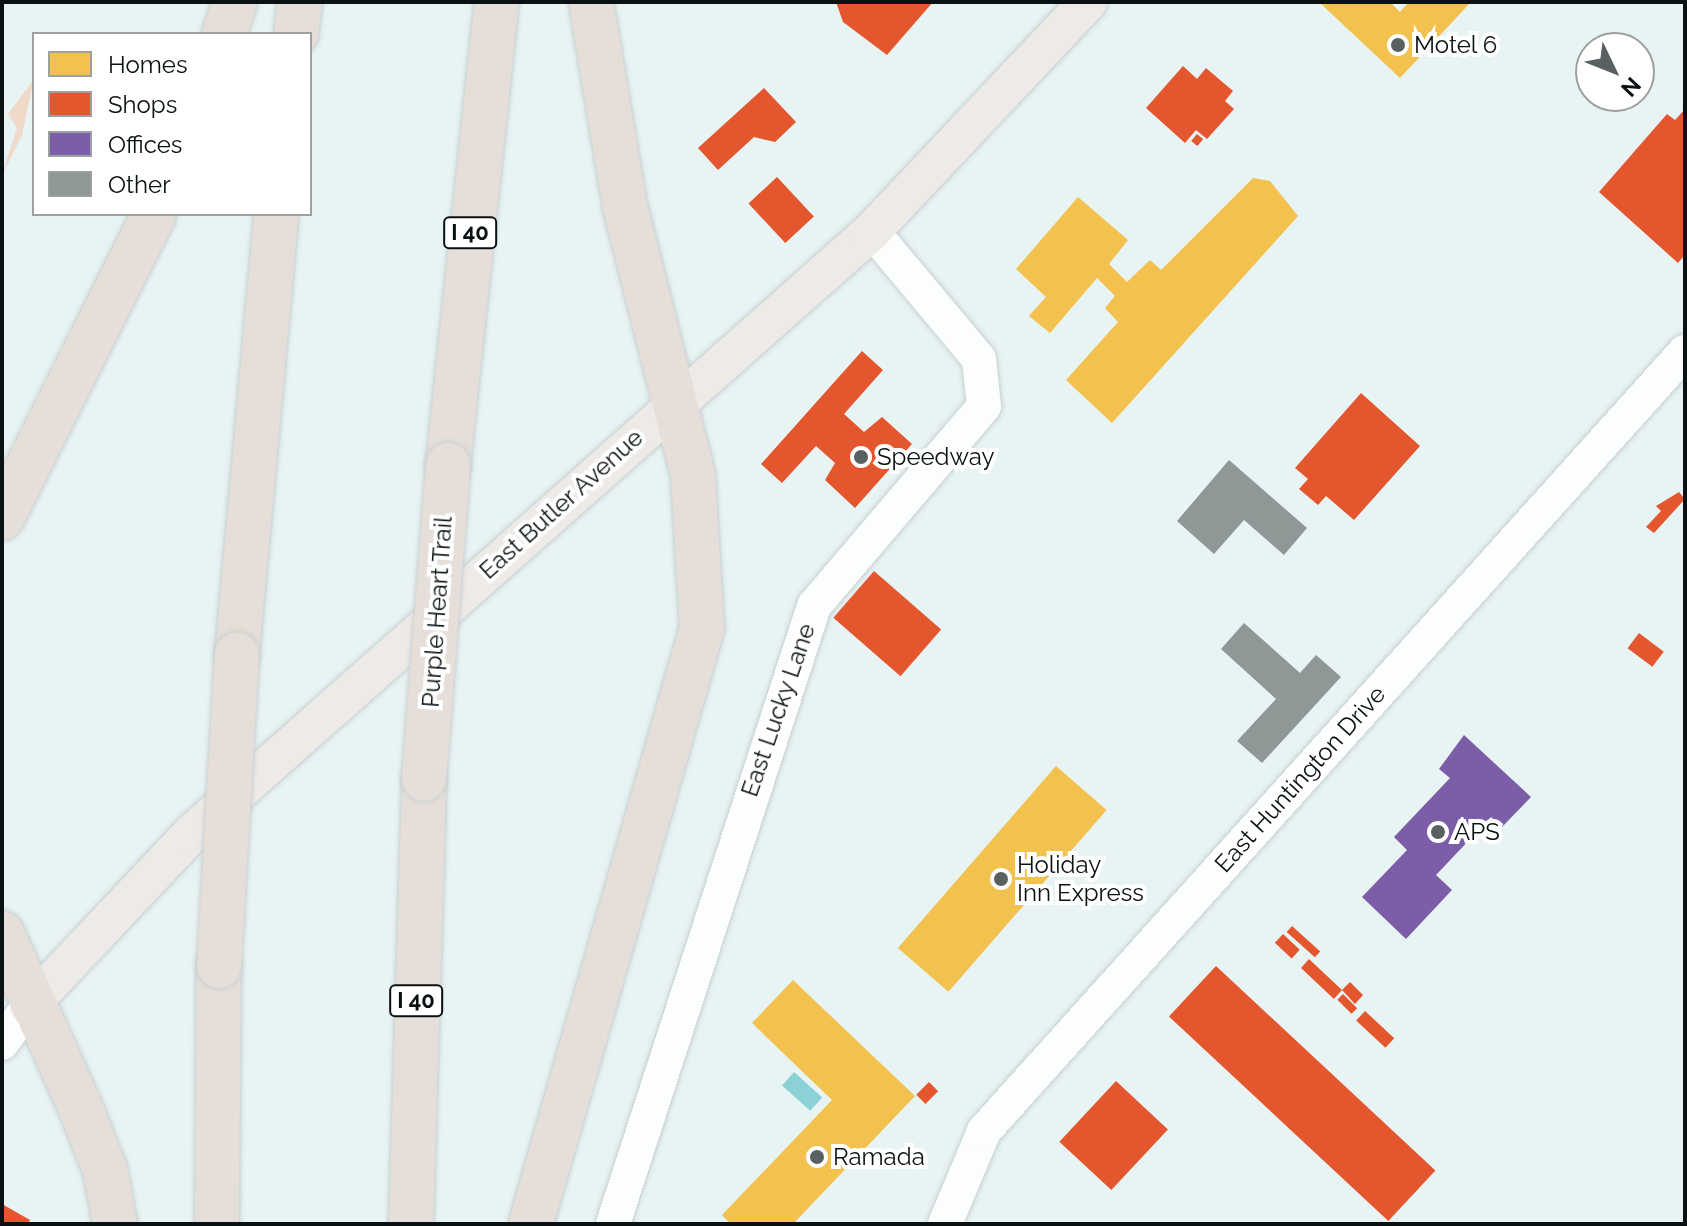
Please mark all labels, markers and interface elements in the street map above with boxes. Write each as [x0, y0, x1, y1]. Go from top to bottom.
place label: Motel 6 [1414, 31, 1498, 59]
legend [32, 32, 312, 216]
north arrow [1575, 32, 1655, 112]
marker: Motel 6 [1389, 36, 1407, 54]
text: Homes [108, 50, 188, 79]
text: N [1616, 72, 1646, 102]
text: Shops [108, 90, 177, 119]
text: Offices [108, 130, 182, 159]
text: Other [108, 170, 171, 199]
road number: I 40 [442, 215, 498, 251]
street label: East Butler Avenue [473, 423, 649, 585]
place label: Speedway [877, 443, 994, 471]
marker: Speedway [852, 448, 870, 466]
street label: Purple Heart Trail [416, 515, 458, 709]
street label: East Lucky Lane [735, 619, 821, 801]
street label: East Huntington Drive [1209, 680, 1391, 878]
place label: APS [1454, 818, 1500, 846]
marker: APS [1429, 823, 1447, 841]
place label: Holiday Inn Express [1017, 851, 1144, 907]
marker: Holiday Inn Express [992, 870, 1010, 888]
road number: I 40 [388, 983, 444, 1019]
place label: Ramada [833, 1143, 925, 1171]
marker: Ramada [808, 1148, 826, 1166]

